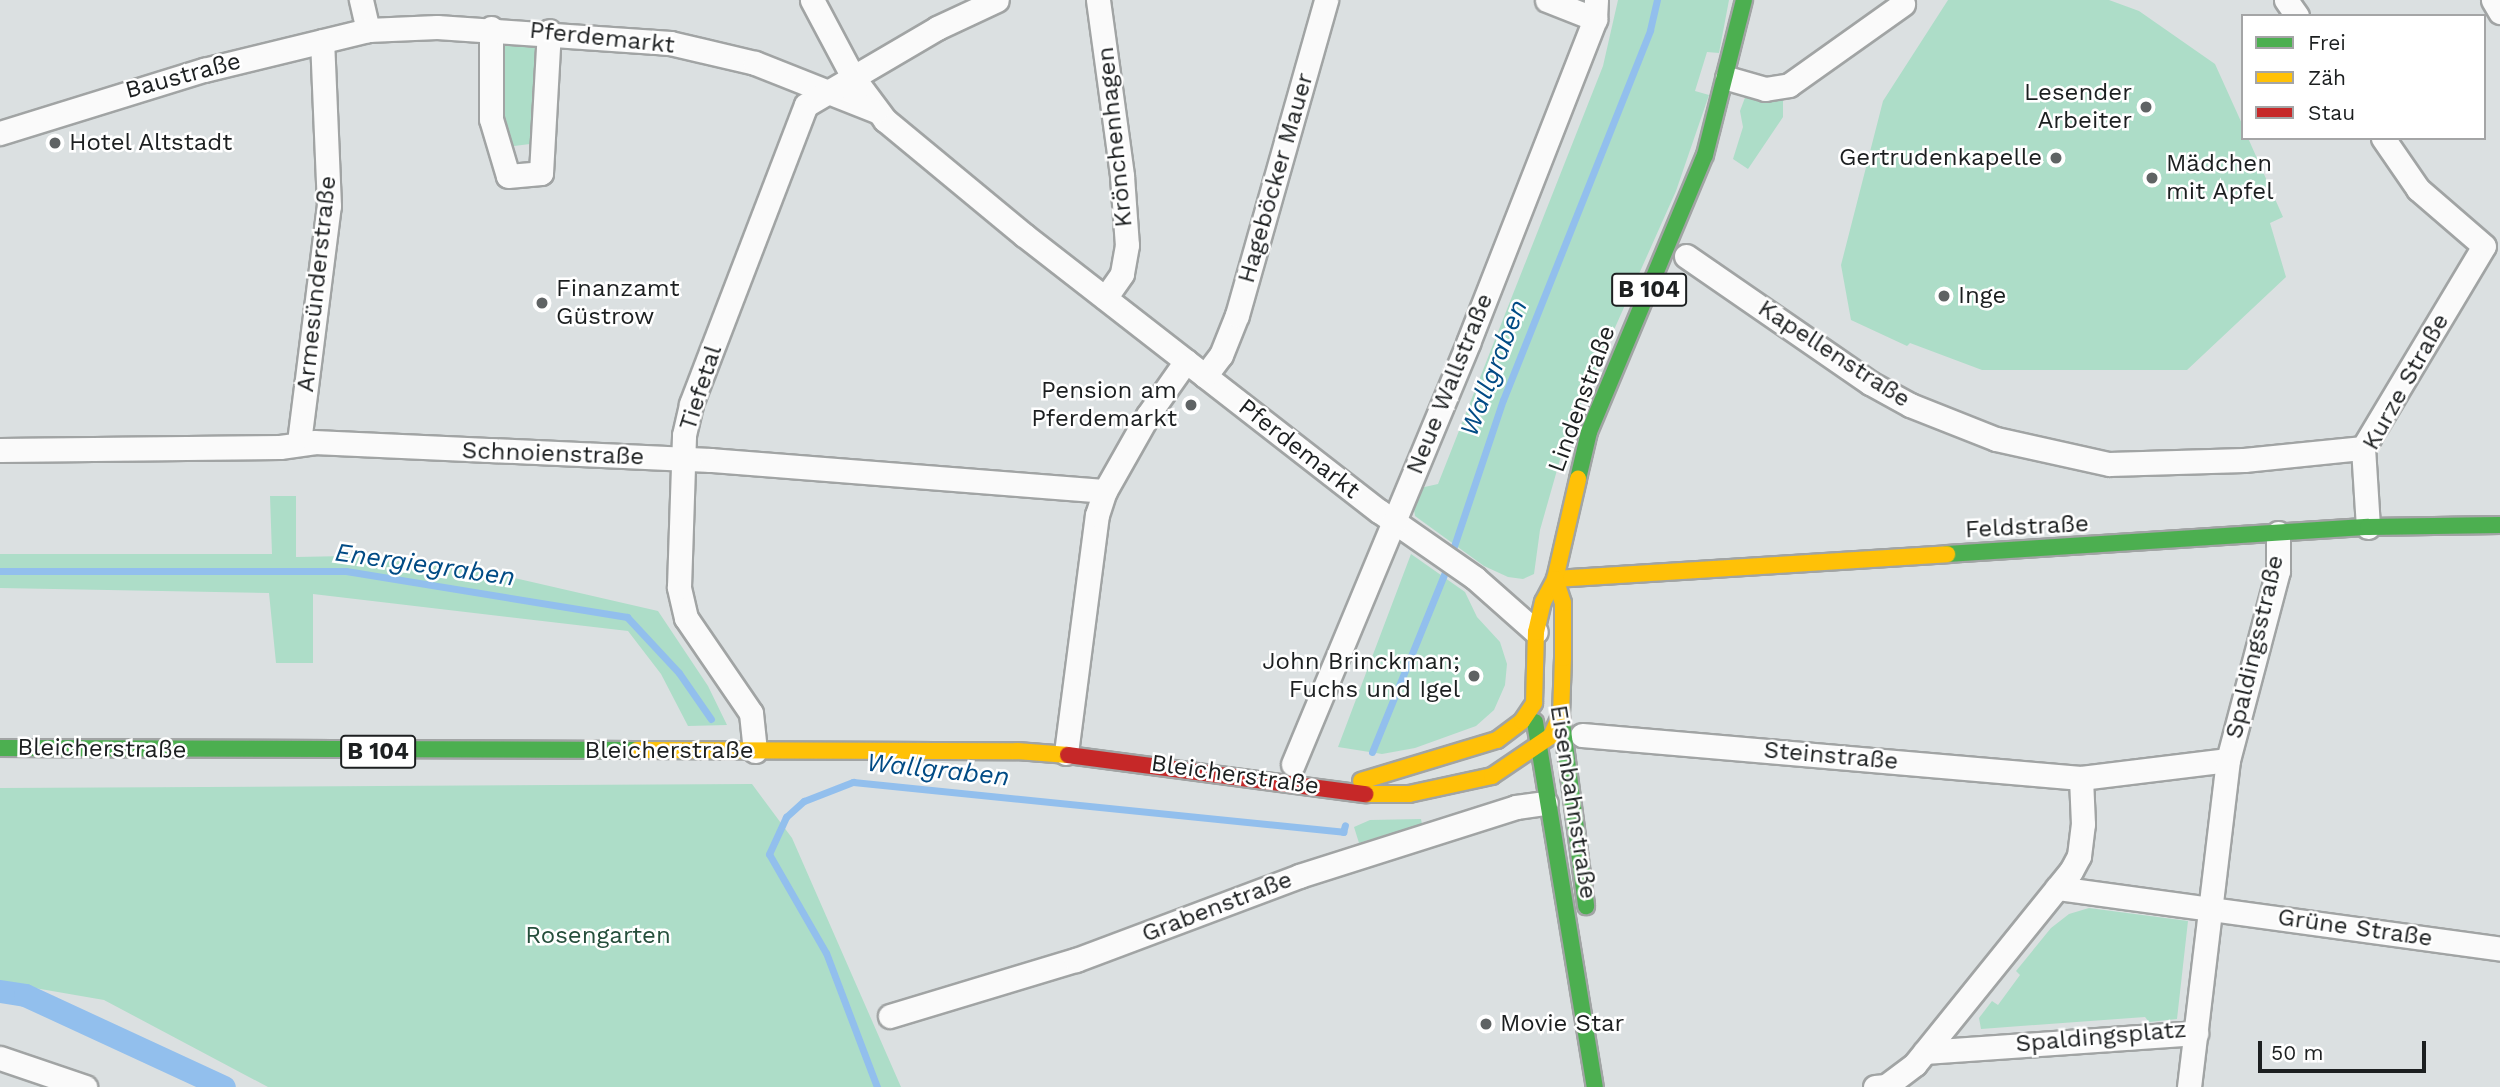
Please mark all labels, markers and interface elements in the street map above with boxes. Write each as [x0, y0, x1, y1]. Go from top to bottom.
legend [2241, 14, 2486, 140]
street label: Pferdemarkt [528, 16, 676, 60]
text: Frei [2308, 30, 2346, 55]
street label: Krönchenhagen [1091, 45, 1139, 229]
street label: Baustraße [122, 47, 244, 105]
text: Zäh [2308, 65, 2346, 90]
street label: Hageböcker Mauer [1232, 69, 1320, 287]
place label: Lesender Arbeiter [2024, 79, 2132, 135]
marker: Lesender Arbeiter [2138, 99, 2154, 115]
text: Stau [2308, 100, 2355, 125]
place label: Hotel Altstadt [69, 129, 234, 157]
marker: Hotel Altstadt [47, 135, 63, 151]
place label: Gertrudenkapelle [1839, 144, 2042, 172]
marker: Gertrudenkapelle [2048, 150, 2064, 166]
place label: Mädchen mit Apfel [2166, 150, 2274, 206]
marker: Mädchen mit Apfel [2144, 170, 2160, 186]
street label: Armesünderstraße [291, 174, 343, 394]
road number: B 104 [1610, 270, 1688, 310]
place label: Finanzamt Güstrow [556, 275, 679, 331]
place label: Inge [1958, 282, 2006, 310]
marker: Inge [1936, 288, 1952, 304]
street label: Neue Wallstraße [1401, 289, 1499, 479]
street label: Kapellenstraße [1752, 294, 1916, 414]
marker: Finanzamt Güstrow [534, 295, 550, 311]
water label: Wallgraben [1454, 295, 1534, 441]
street label: Kurze Straße [2357, 309, 2455, 455]
street label: Lindenstraße [1542, 322, 1622, 476]
street label: Tiefetal [674, 342, 728, 434]
place label: Pension am Pferdemarkt [1031, 377, 1177, 433]
street label: Pferdemarkt [1233, 393, 1365, 505]
marker: Pension am Pferdemarkt [1183, 397, 1199, 413]
street label: Schnoienstraße [461, 436, 645, 472]
street label: Feldstraße [1964, 509, 2090, 545]
water label: Energiegraben [333, 537, 517, 593]
street label: Spaldingsstraße [2220, 552, 2290, 742]
place label: John Brinckman; Fuchs und Igel [1262, 648, 1460, 704]
marker: John Brinckman; Fuchs und Igel [1466, 668, 1482, 684]
street label: Eisenbahnstraße [1543, 703, 1603, 901]
road number: B 104 [340, 732, 416, 772]
street label: Bleicherstraße [17, 733, 187, 765]
street label: Steinstraße [1763, 736, 1899, 776]
street label: Bleicherstraße [584, 737, 754, 765]
water label: Wallgraben [865, 747, 1011, 793]
street label: Bleicherstraße [1149, 749, 1321, 801]
street label: Grabenstraße [1138, 865, 1296, 949]
street label: Grüne Straße [2276, 903, 2434, 953]
park label: Rosengarten [525, 922, 671, 950]
place label: Movie Star [1500, 1010, 1624, 1038]
street label: Spaldingsplatz [2014, 1015, 2188, 1059]
marker: Movie Star [1478, 1016, 1494, 1032]
scale bar [2262, 1028, 2430, 1072]
text: 50 m [2271, 1040, 2323, 1065]

